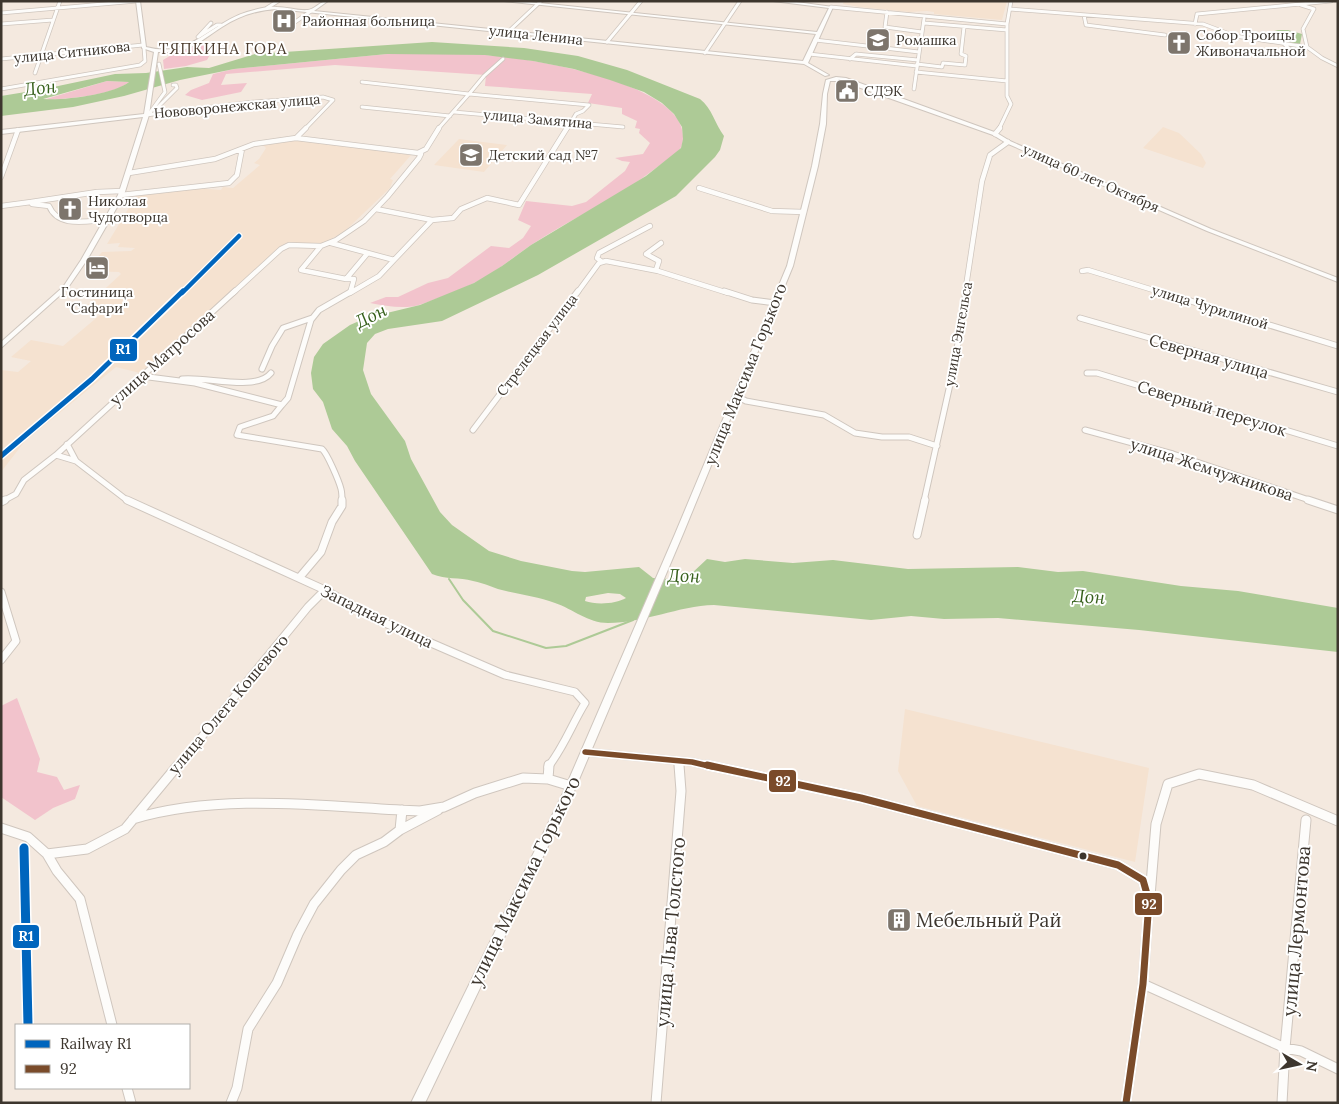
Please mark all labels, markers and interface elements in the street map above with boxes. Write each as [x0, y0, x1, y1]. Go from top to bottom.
hospital icon: Районная больница [271, 8, 297, 34]
place label: Районная больница [302, 12, 435, 30]
street label: улица Ленина [488, 21, 584, 49]
place label: Собор Троицы Живоначальной [1196, 26, 1306, 60]
school or university icon: Ромашка [865, 27, 891, 53]
church icon: Собор Троицы Живоначальной [1166, 30, 1192, 56]
place label: Ромашка [896, 31, 957, 49]
street label: улица Ситникова [13, 37, 131, 67]
district label: ТЯПКИНА ГОРА [159, 39, 287, 58]
water label: Дон [22, 74, 57, 101]
public building icon: СДЭК [834, 78, 860, 104]
place label: СДЭК [864, 82, 903, 100]
street label: Нововоронежская улица [153, 90, 321, 122]
street label: улица Замятина [483, 105, 593, 133]
street label: улица 60 лет Октября [1020, 140, 1162, 216]
school or university icon: Детский сад №7 [458, 142, 484, 168]
place label: Детский сад №7 [488, 146, 598, 164]
place label: Николая Чудотворца [88, 192, 168, 226]
church icon: Николая Чудотворца [57, 196, 83, 222]
hotel icon: Гостиница "Сафари" [84, 255, 110, 281]
street label: улица Максима Горького [699, 280, 791, 468]
street label: улица Энгельса [940, 280, 976, 388]
street label: улица Чурилиной [1150, 281, 1271, 333]
place label: Гостиница "Сафари" [61, 283, 133, 317]
street label: Стрелецкая улица [493, 290, 581, 400]
water label: Дон [350, 298, 391, 333]
street label: улица Матросова [105, 305, 219, 409]
street label: Северная улица [1147, 329, 1271, 383]
line badge: R1 [109, 338, 138, 362]
text: R1 [115, 340, 131, 358]
street label: Северный переулок [1135, 376, 1289, 440]
street label: улица Жемчужникова [1128, 433, 1296, 505]
water label: Дон [667, 563, 701, 588]
street label: Западная улица [317, 580, 437, 652]
water label: Дон [1071, 584, 1106, 609]
street label: улица Олега Кошевого [164, 630, 292, 778]
line badge: 92 [768, 769, 797, 793]
street label: улица Максима Горького [463, 772, 585, 990]
text: 92 [775, 772, 791, 790]
street label: улица Льва Толстого [650, 836, 690, 1028]
street label: улица Лермонтова [1277, 844, 1315, 1017]
unlabelled marker [1078, 851, 1088, 861]
line badge: 92 [1134, 892, 1163, 916]
text: 92 [1141, 895, 1157, 913]
building icon: Мебельный Рай [886, 907, 912, 933]
place label: Мебельный Рай [916, 908, 1061, 932]
line badge: R1 [12, 924, 40, 949]
text: R1 [18, 927, 34, 945]
legend [15, 1024, 190, 1089]
text: Railway R1 [60, 1034, 132, 1053]
north arrow [1274, 1039, 1324, 1089]
text: 92 [60, 1059, 77, 1078]
text: N [1302, 1059, 1322, 1073]

